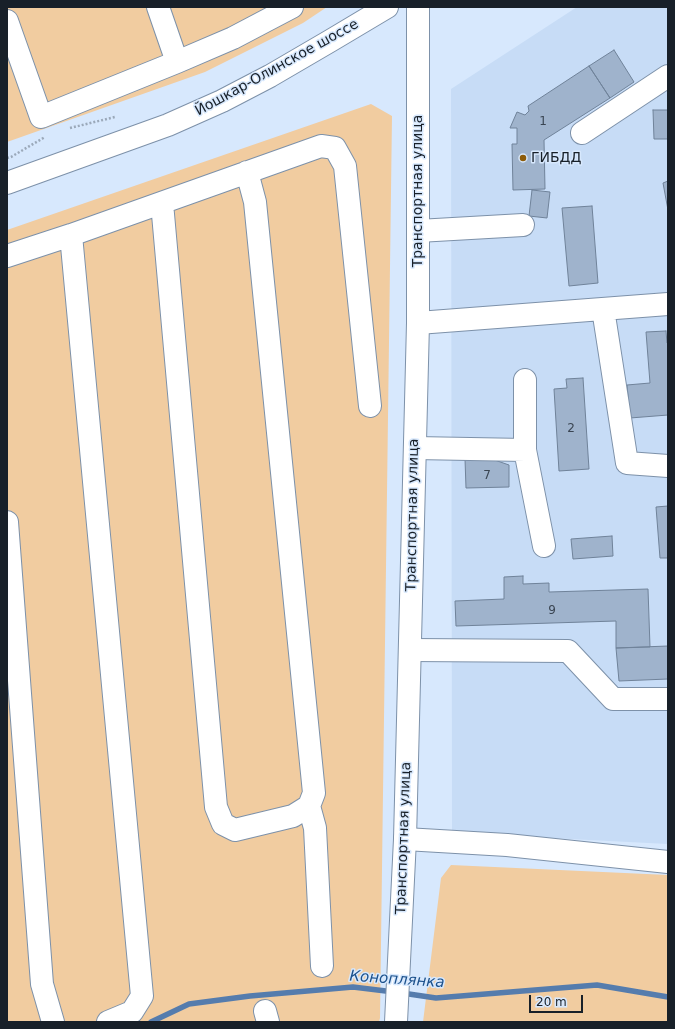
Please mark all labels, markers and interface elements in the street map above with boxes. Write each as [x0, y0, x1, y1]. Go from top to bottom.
street label: Йошкар-Олинское шоссе [192, 16, 362, 120]
street label: Транспортная улица [410, 115, 426, 267]
house number: 1 [539, 115, 547, 129]
place label: ГИБДД [531, 150, 581, 166]
marker: ГИБДД [518, 153, 528, 163]
house number: 2 [567, 422, 575, 436]
street label: Транспортная улица [403, 439, 423, 591]
house number: 7 [483, 469, 491, 483]
house number: 9 [548, 604, 556, 618]
street label: Транспортная улица [393, 761, 415, 915]
water label: Коноплянка [349, 968, 445, 992]
scale bar [531, 987, 585, 1013]
text: 20 m [536, 995, 567, 1009]

